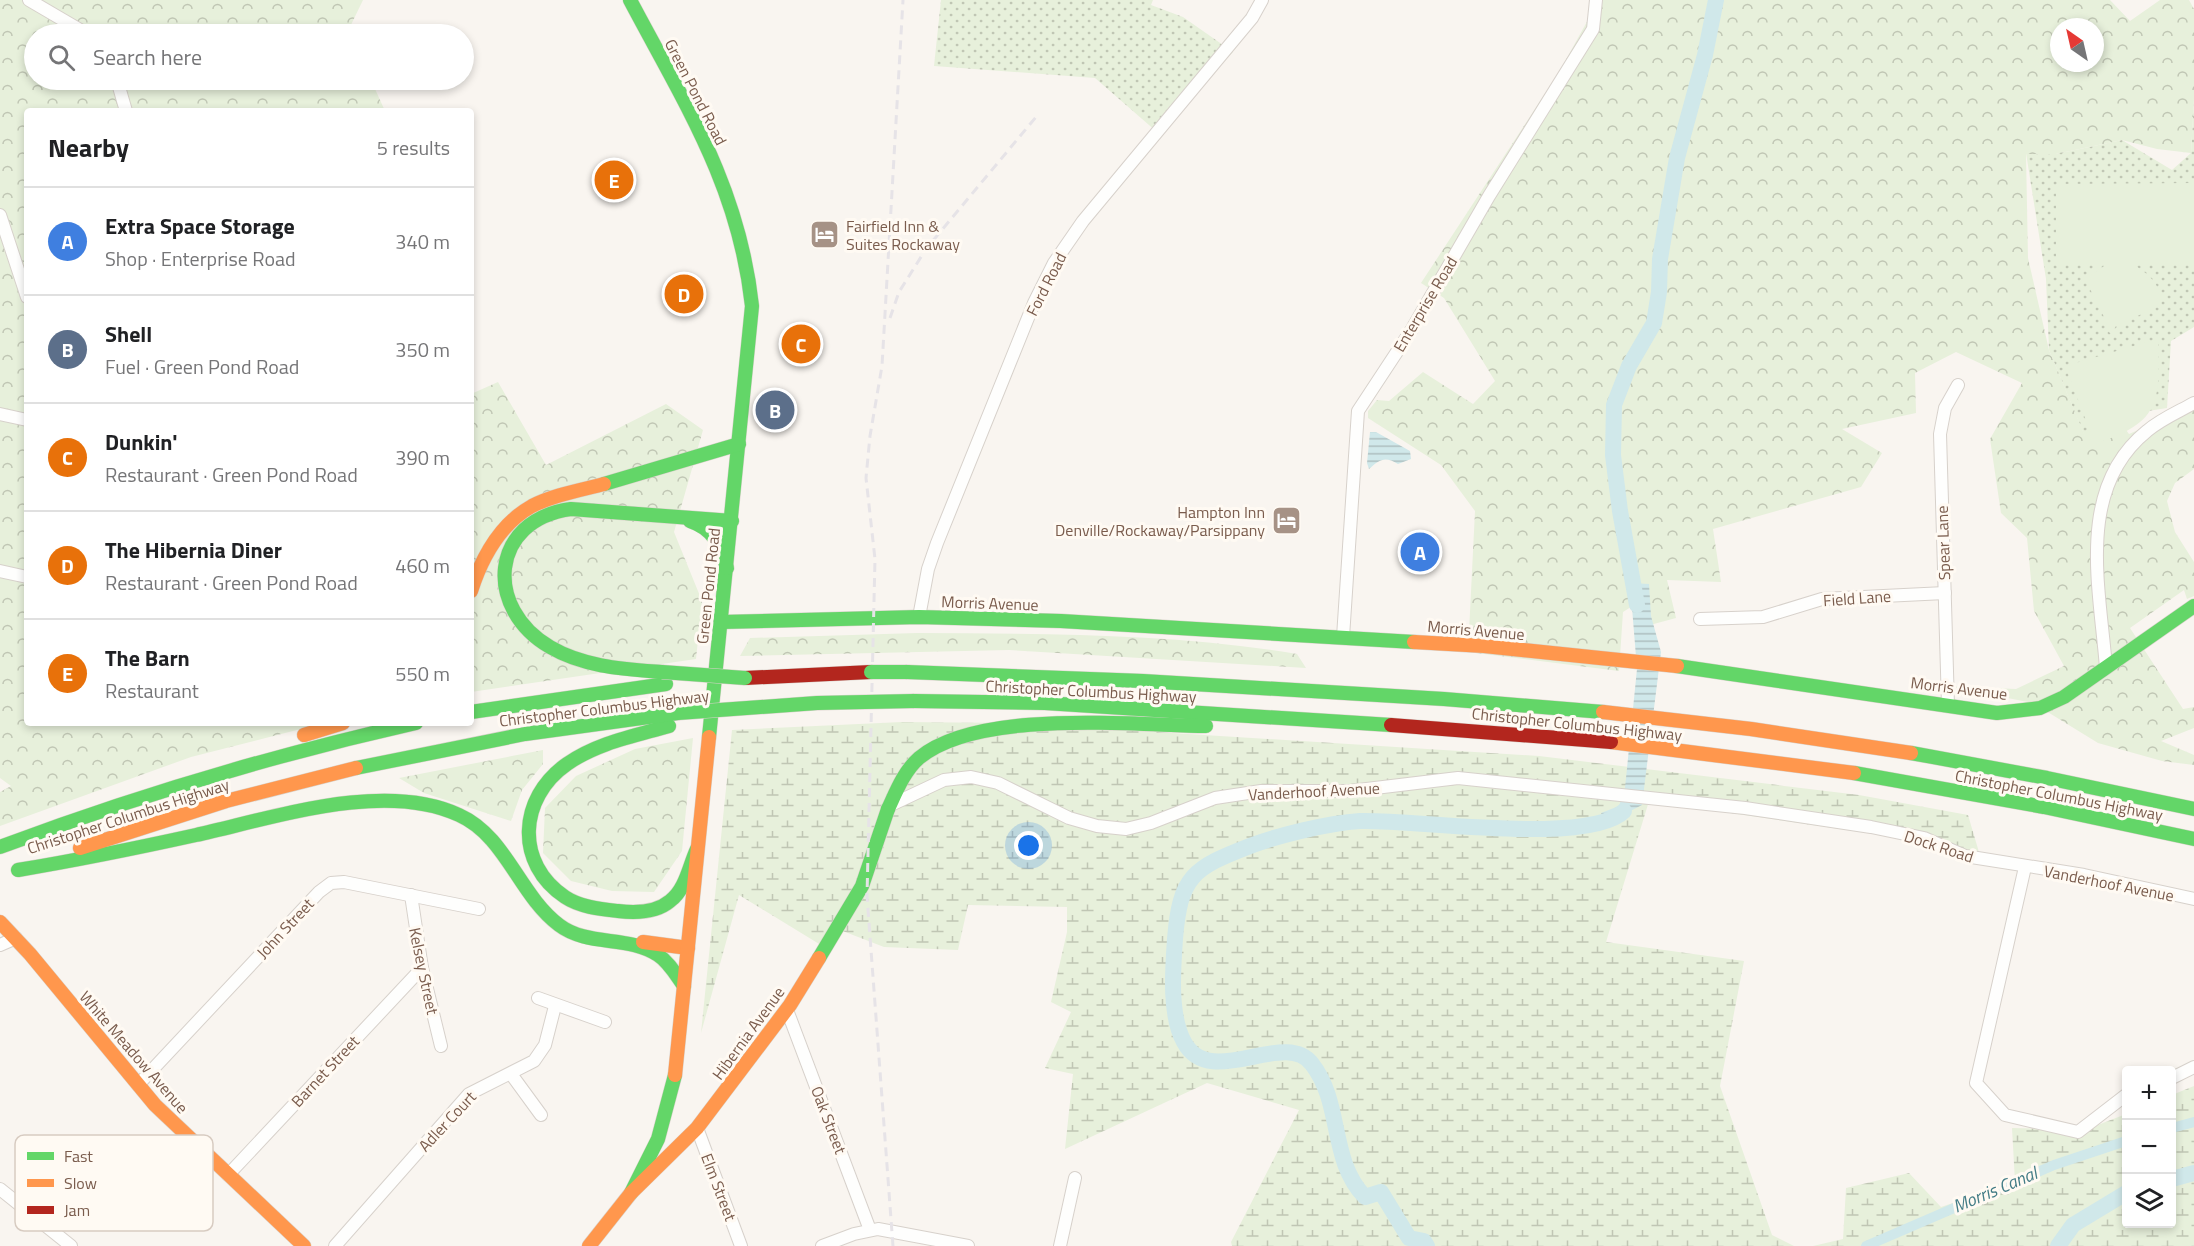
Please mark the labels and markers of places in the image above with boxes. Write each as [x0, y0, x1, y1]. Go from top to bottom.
pin: E [594, 158, 634, 202]
place label: Fairfield Inn & Suites Rockaway [846, 214, 960, 256]
hotel icon: Fairfield Inn & Suites Rockaway [809, 219, 841, 251]
pin: D [664, 272, 704, 316]
pin: C [782, 322, 820, 366]
pin: B [756, 388, 794, 432]
place label: Hampton Inn Denville/Rockaway/Parsippany [1055, 500, 1265, 542]
hotel icon: Hampton Inn Denville/Rockaway/Parsippany [1270, 505, 1302, 537]
pin: A [1400, 530, 1440, 574]

